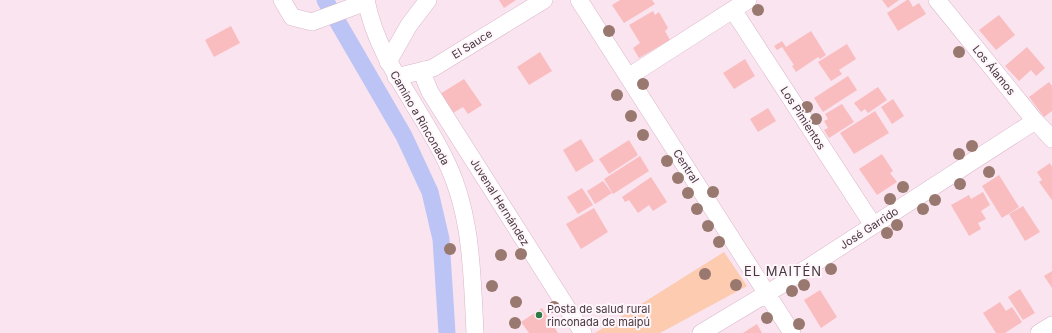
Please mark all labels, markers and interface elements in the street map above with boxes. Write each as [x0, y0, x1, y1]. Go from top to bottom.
street label: El Sauce [449, 26, 495, 62]
street label: Los Álamos [970, 42, 1018, 98]
street label: Camino a Rinconada [387, 68, 453, 168]
street label: Los Pimientos [777, 84, 829, 152]
street label: Central [670, 146, 702, 186]
street label: Juvenal Hernández [467, 156, 533, 248]
street label: José Garrido [837, 204, 901, 252]
district label: EL MAITÉN [744, 263, 822, 279]
place label: Posta de salud rural rinconada de maipú [547, 302, 650, 329]
marker: Posta de salud rural rinconada de maipú [534, 310, 544, 320]

